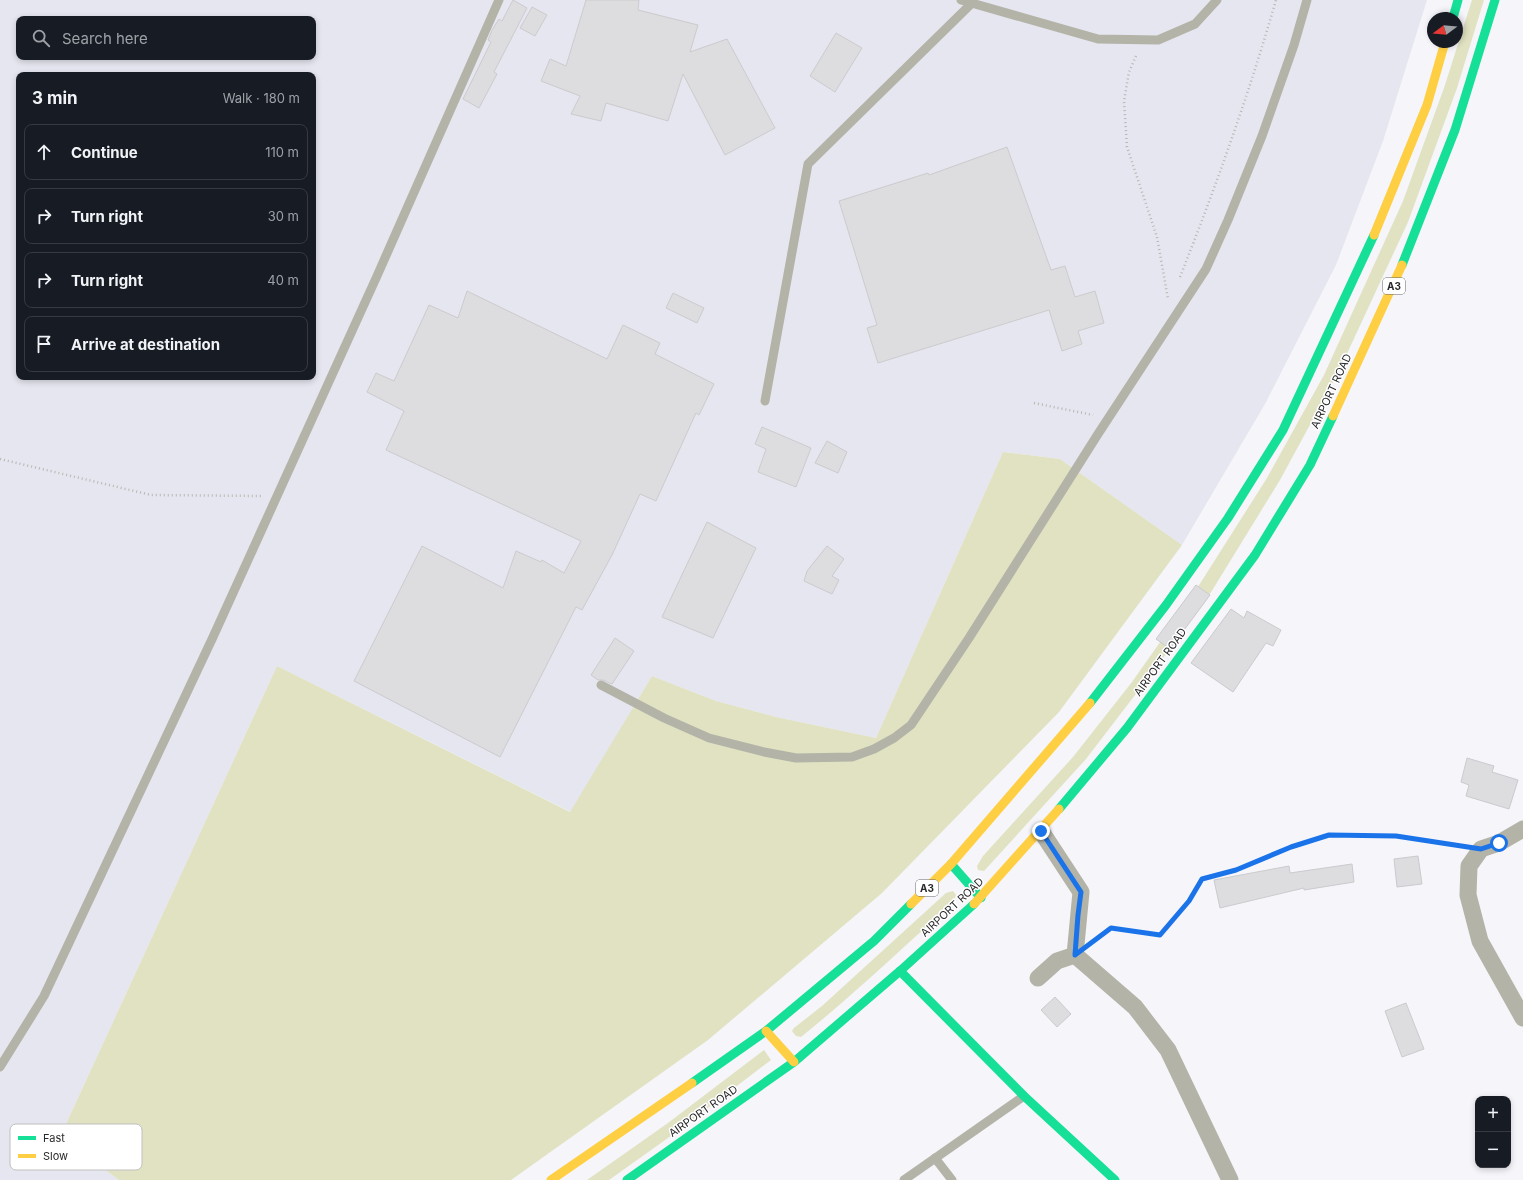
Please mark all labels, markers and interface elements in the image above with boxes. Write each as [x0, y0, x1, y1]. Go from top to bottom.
north arrow [1427, 12, 1463, 48]
search box [16, 16, 316, 60]
icon: search [30, 27, 52, 49]
text: Search here [62, 29, 148, 48]
text: 3 min [32, 88, 78, 108]
text: Walk · 180 m [223, 90, 300, 106]
icon: ahead [33, 141, 55, 163]
text: Continue [71, 143, 138, 162]
text: 110 m [265, 144, 299, 160]
icon: right [33, 205, 55, 227]
text: Turn right [71, 207, 143, 226]
text: 30 m [268, 208, 299, 224]
icon: right [33, 269, 55, 291]
text: Turn right [71, 271, 143, 290]
text: 40 m [267, 272, 299, 288]
road number: A3 [1383, 278, 1405, 294]
icon: arrive [33, 333, 55, 355]
text: Arrive at destination [71, 335, 220, 354]
street label: AIRPORT ROAD [1308, 351, 1354, 431]
street label: AIRPORT ROAD [1131, 625, 1189, 699]
route end [1032, 822, 1050, 840]
route start [1490, 834, 1508, 852]
street label: AIRPORT ROAD [918, 874, 986, 940]
road number: A3 [916, 880, 938, 896]
street label: AIRPORT ROAD [666, 1082, 740, 1140]
map controls [1475, 1096, 1511, 1168]
button: + [1475, 1096, 1511, 1132]
legend [10, 1124, 142, 1170]
text: Fast [43, 1131, 65, 1145]
button: − [1475, 1132, 1511, 1168]
text: Slow [43, 1149, 68, 1163]

